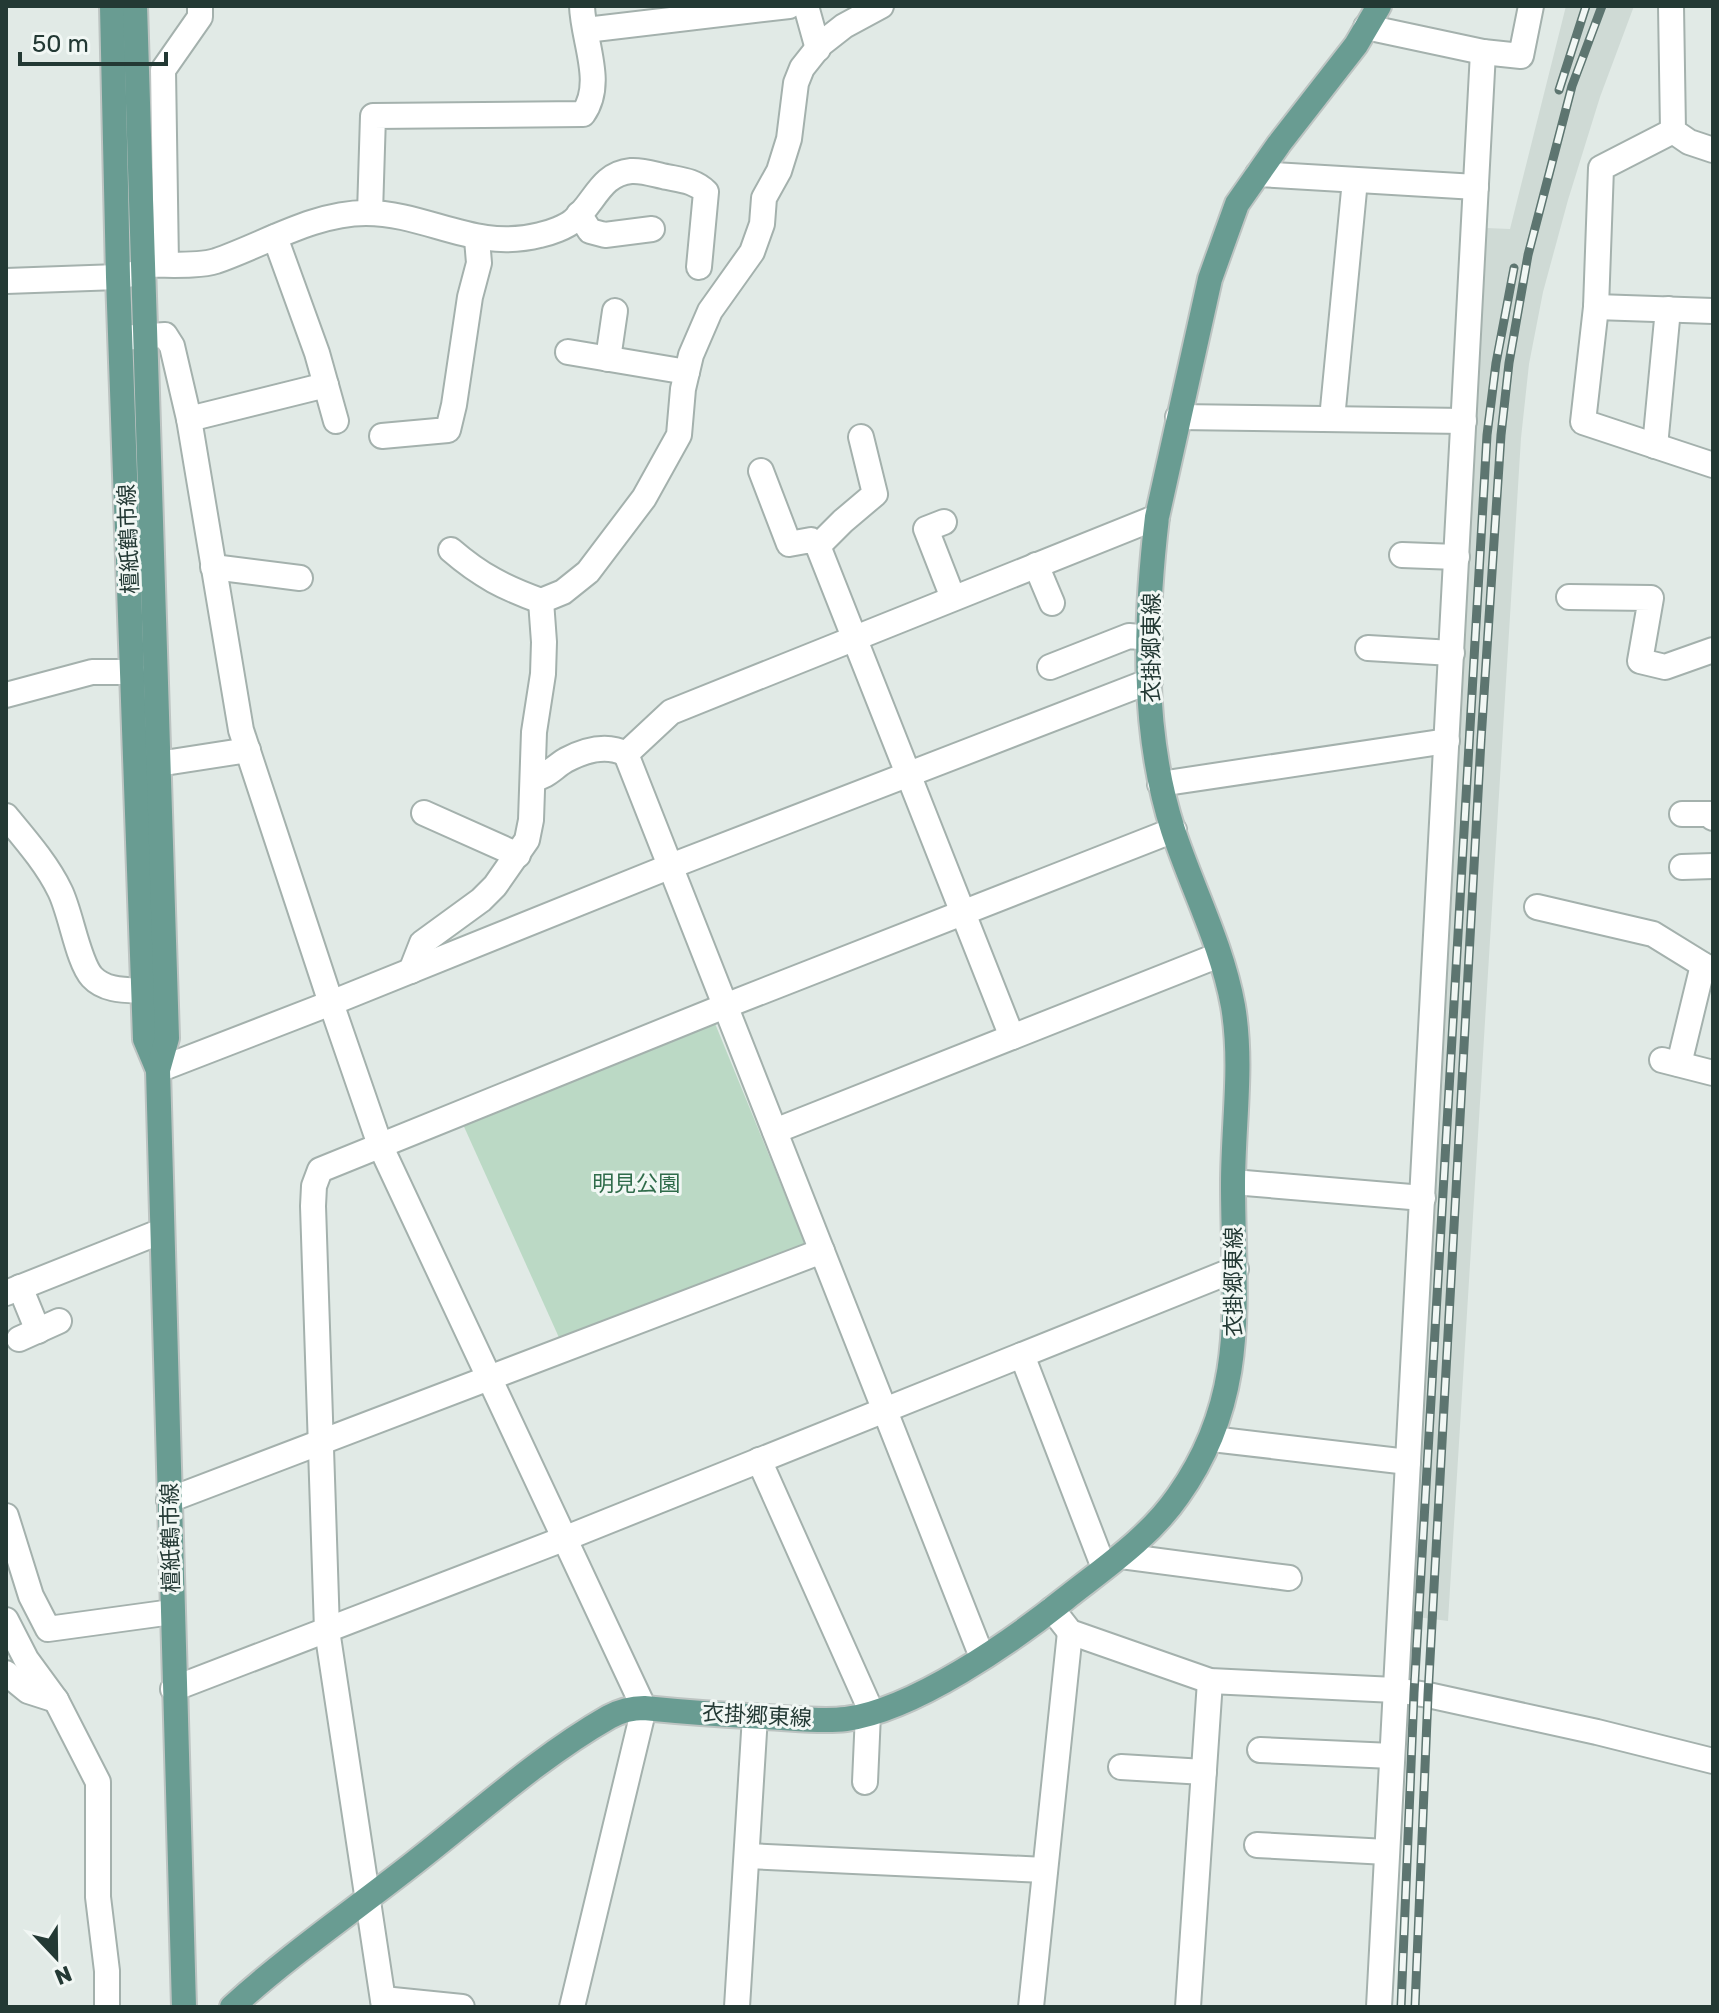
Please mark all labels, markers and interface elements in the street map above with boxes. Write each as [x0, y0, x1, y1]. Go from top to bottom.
scale bar [20, 16, 166, 66]
text: 50 m [32, 30, 89, 58]
street label: 檀紙鶴市線 [113, 484, 144, 594]
street label: 衣掛郷東線 [1138, 593, 1165, 703]
park label: 明見公園 [592, 1170, 680, 1197]
street label: 衣掛郷東線 [1220, 1227, 1247, 1337]
street label: 檀紙鶴市線 [156, 1483, 185, 1593]
street label: 衣掛郷東線 [701, 1699, 813, 1732]
north arrow [16, 1917, 96, 1997]
text: N [51, 1960, 76, 1991]

